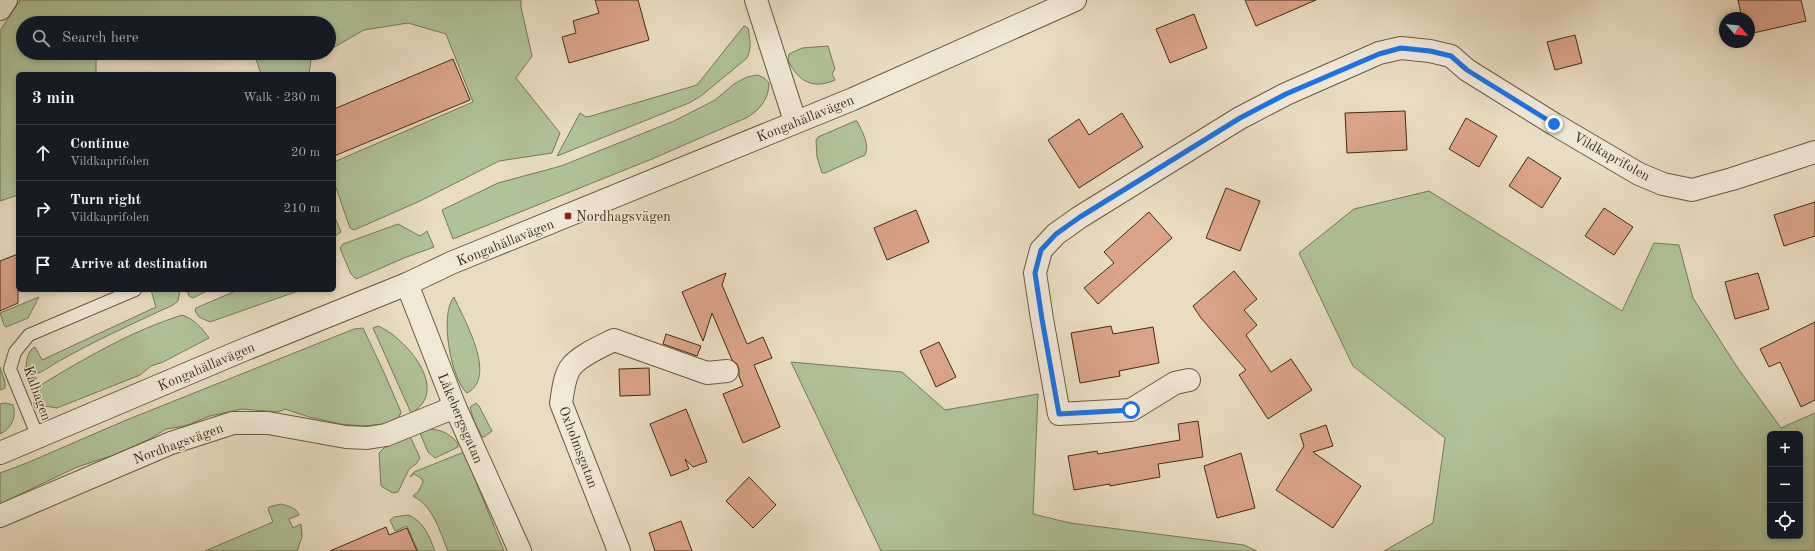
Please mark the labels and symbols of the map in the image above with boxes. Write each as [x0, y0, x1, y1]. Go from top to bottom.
north arrow [1719, 12, 1755, 48]
street label: Kongahällavägen [755, 93, 857, 145]
route end [1545, 115, 1563, 133]
street label: Vildkaprifolen [1571, 130, 1653, 184]
place label: Nordhagsvägen [576, 210, 671, 224]
marker: Nordhagsvägen [563, 211, 573, 221]
street label: Kongahällavägen [455, 217, 557, 269]
street label: Kongahällavägen [156, 340, 257, 394]
street label: Kålhagen [21, 364, 54, 423]
street label: Låkebergsgatan [435, 371, 486, 466]
route start [1122, 401, 1140, 419]
street label: Oxholmsgatan [556, 404, 600, 491]
street label: Nordhagsvägen [131, 421, 226, 467]

